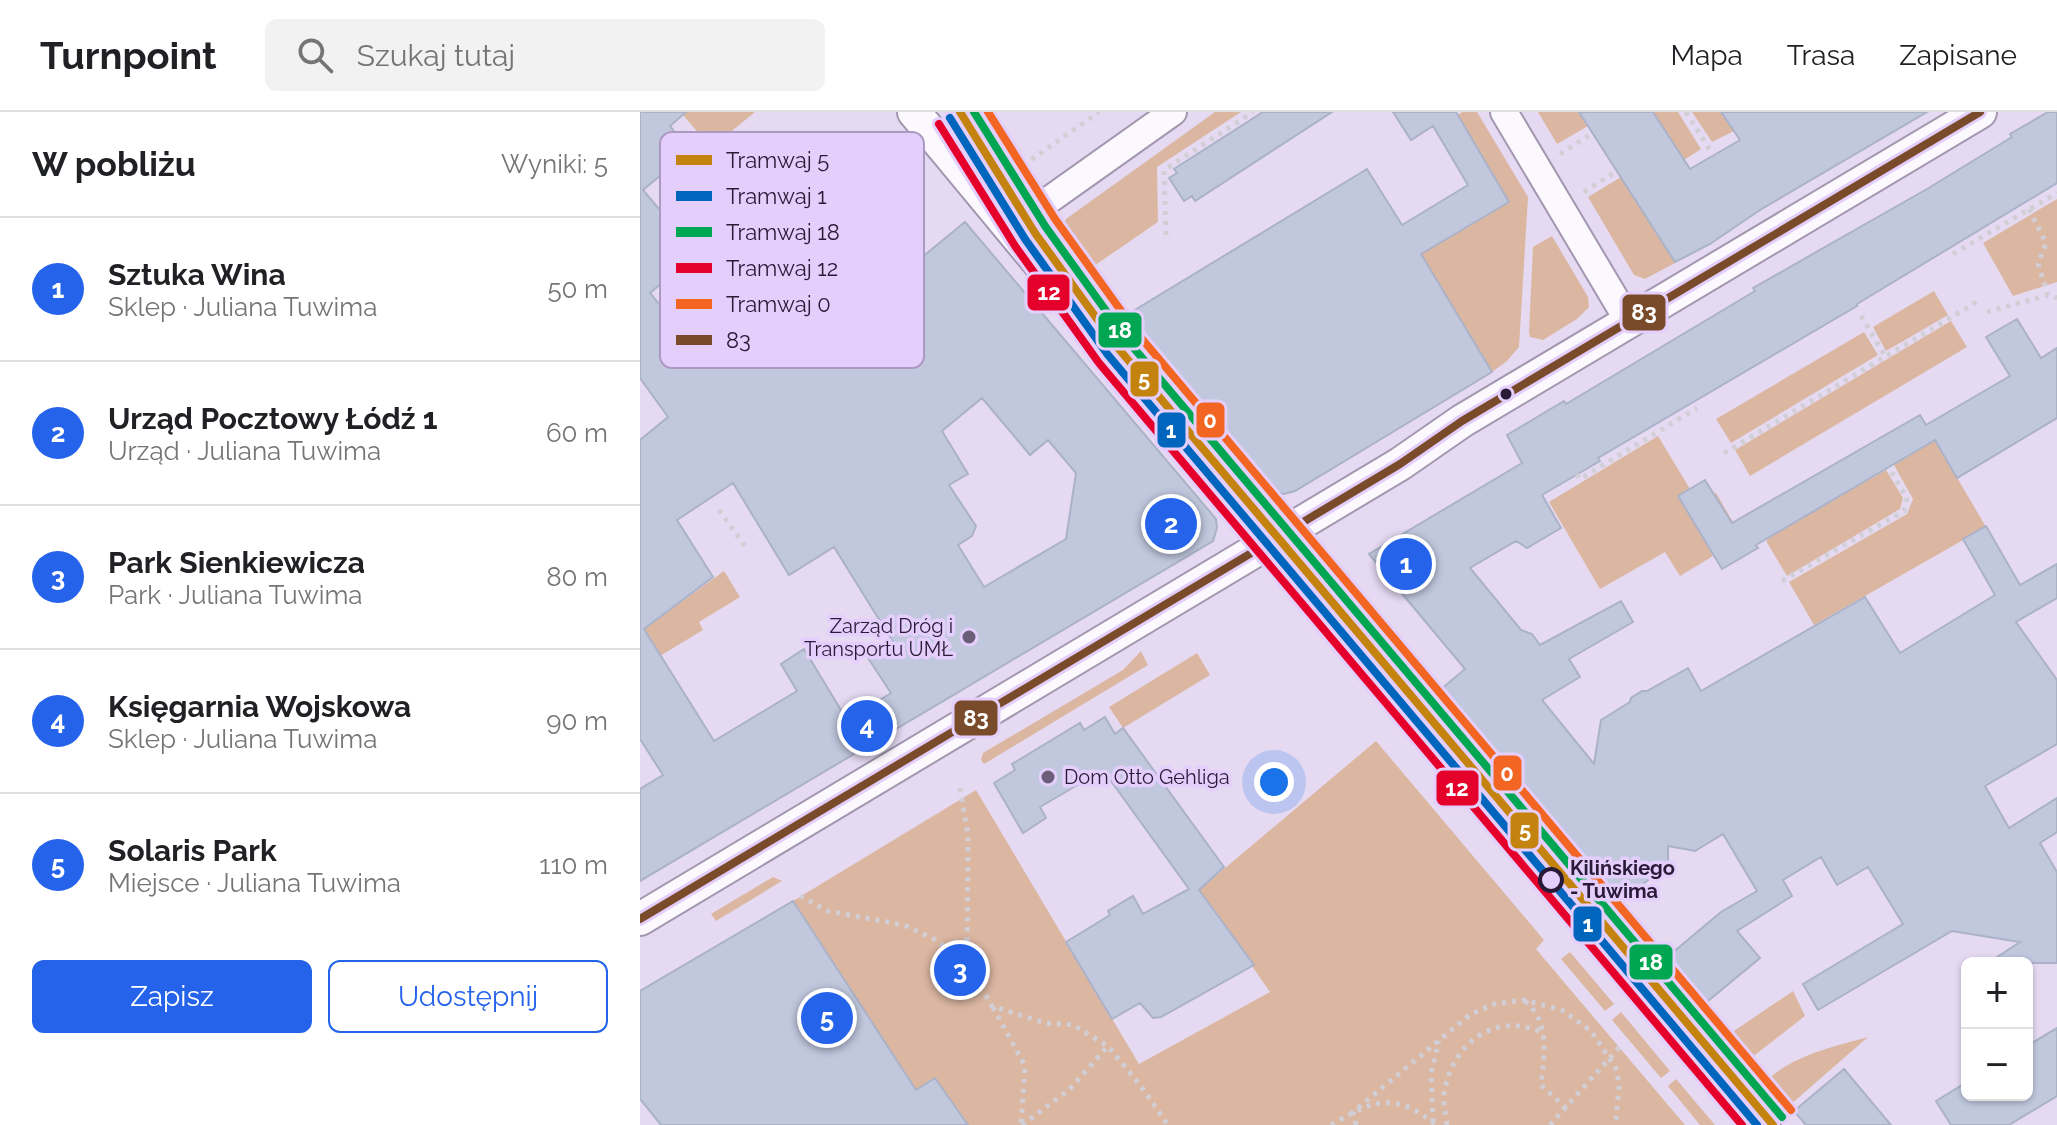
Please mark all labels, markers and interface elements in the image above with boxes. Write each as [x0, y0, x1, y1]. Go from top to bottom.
search box [265, 19, 825, 91]
text: Turnpoint [40, 33, 217, 78]
icon: search [293, 33, 337, 77]
text: Szukaj tutaj [357, 38, 515, 73]
text: Mapa [1671, 39, 1743, 72]
text: Trasa [1787, 39, 1855, 72]
text: Zapisane [1899, 39, 2017, 72]
legend [660, 132, 924, 368]
text: W pobliżu [32, 144, 196, 184]
text: Tramwaj 5 [726, 147, 829, 173]
text: Wyniki: 5 [501, 149, 608, 179]
text: Tramwaj 1 [726, 183, 827, 209]
text: Tramwaj 18 [726, 219, 840, 245]
text: Tramwaj 12 [726, 255, 838, 281]
text: Sztuka Wina [108, 257, 286, 292]
line badge: 12 [1026, 273, 1071, 312]
text: 1 [52, 274, 64, 304]
text: 50 m [547, 274, 608, 304]
text: 12 [1037, 279, 1061, 305]
text: Tramwaj 0 [726, 291, 831, 317]
text: Sklep · Juliana Tuwima [108, 292, 377, 322]
line badge: 83 [1621, 293, 1667, 332]
text: 83 [1631, 299, 1657, 325]
line badge: 18 [1097, 311, 1143, 349]
text: 18 [1108, 317, 1132, 343]
text: 83 [726, 327, 751, 353]
line badge: 5 [1129, 360, 1160, 398]
text: 5 [1138, 366, 1150, 392]
unlabelled marker [1498, 386, 1514, 402]
text: Urząd Pocztowy Łódź 1 [108, 401, 438, 436]
line badge: 0 [1195, 401, 1226, 439]
text: 0 [1203, 407, 1217, 433]
line badge: 1 [1156, 411, 1187, 449]
text: 1 [1166, 417, 1177, 443]
text: 2 [51, 418, 65, 448]
text: 60 m [546, 418, 608, 448]
text: Urząd · Juliana Tuwima [108, 436, 381, 466]
pin: 2 [1145, 494, 1197, 554]
pin: 1 [1380, 534, 1432, 594]
text: Park Sienkiewicza [108, 545, 365, 580]
text: 3 [51, 562, 65, 592]
text: 80 m [546, 562, 608, 592]
text: Park · Juliana Tuwima [108, 580, 363, 610]
place label: Zarząd Dróg i Transportu UMŁ [804, 614, 953, 661]
marker: Zarząd Dróg i Transportu UMŁ [960, 628, 978, 646]
text: Księgarnia Wojskowa [108, 689, 411, 724]
pin: 4 [841, 696, 893, 756]
line badge: 83 [953, 699, 999, 737]
text: 83 [963, 705, 989, 731]
text: 4 [51, 706, 65, 736]
text: 90 m [546, 706, 608, 736]
text: Sklep · Juliana Tuwima [108, 724, 377, 754]
line badge: 0 [1492, 754, 1523, 792]
text: 0 [1500, 760, 1514, 786]
your location [1254, 762, 1294, 802]
place label: Dom Otto Gehliga [1064, 765, 1230, 789]
marker: Dom Otto Gehliga [1039, 768, 1057, 786]
line badge: 12 [1435, 769, 1480, 807]
text: 12 [1445, 775, 1469, 801]
line badge: 5 [1509, 811, 1540, 850]
text: 5 [1519, 817, 1531, 843]
text: Solaris Park [108, 833, 277, 868]
text: 5 [51, 850, 65, 880]
text: 110 m [539, 850, 608, 880]
place label: Kilińskiego - Tuwima [1570, 856, 1675, 903]
text: Miejsce · Juliana Tuwima [108, 868, 401, 898]
marker: Kilińskiego - Tuwima [1539, 868, 1563, 892]
line badge: 1 [1572, 905, 1603, 943]
text: 1 [1583, 911, 1594, 937]
pin: 3 [934, 940, 986, 1000]
line badge: 18 [1628, 943, 1674, 981]
text: 18 [1639, 949, 1663, 975]
map controls [1961, 957, 2033, 1101]
button: + [1961, 957, 2033, 1029]
button: Zapisz [32, 960, 312, 1033]
button: Udostępnij [328, 960, 608, 1033]
pin: 5 [801, 988, 853, 1048]
button: − [1961, 1029, 2033, 1101]

